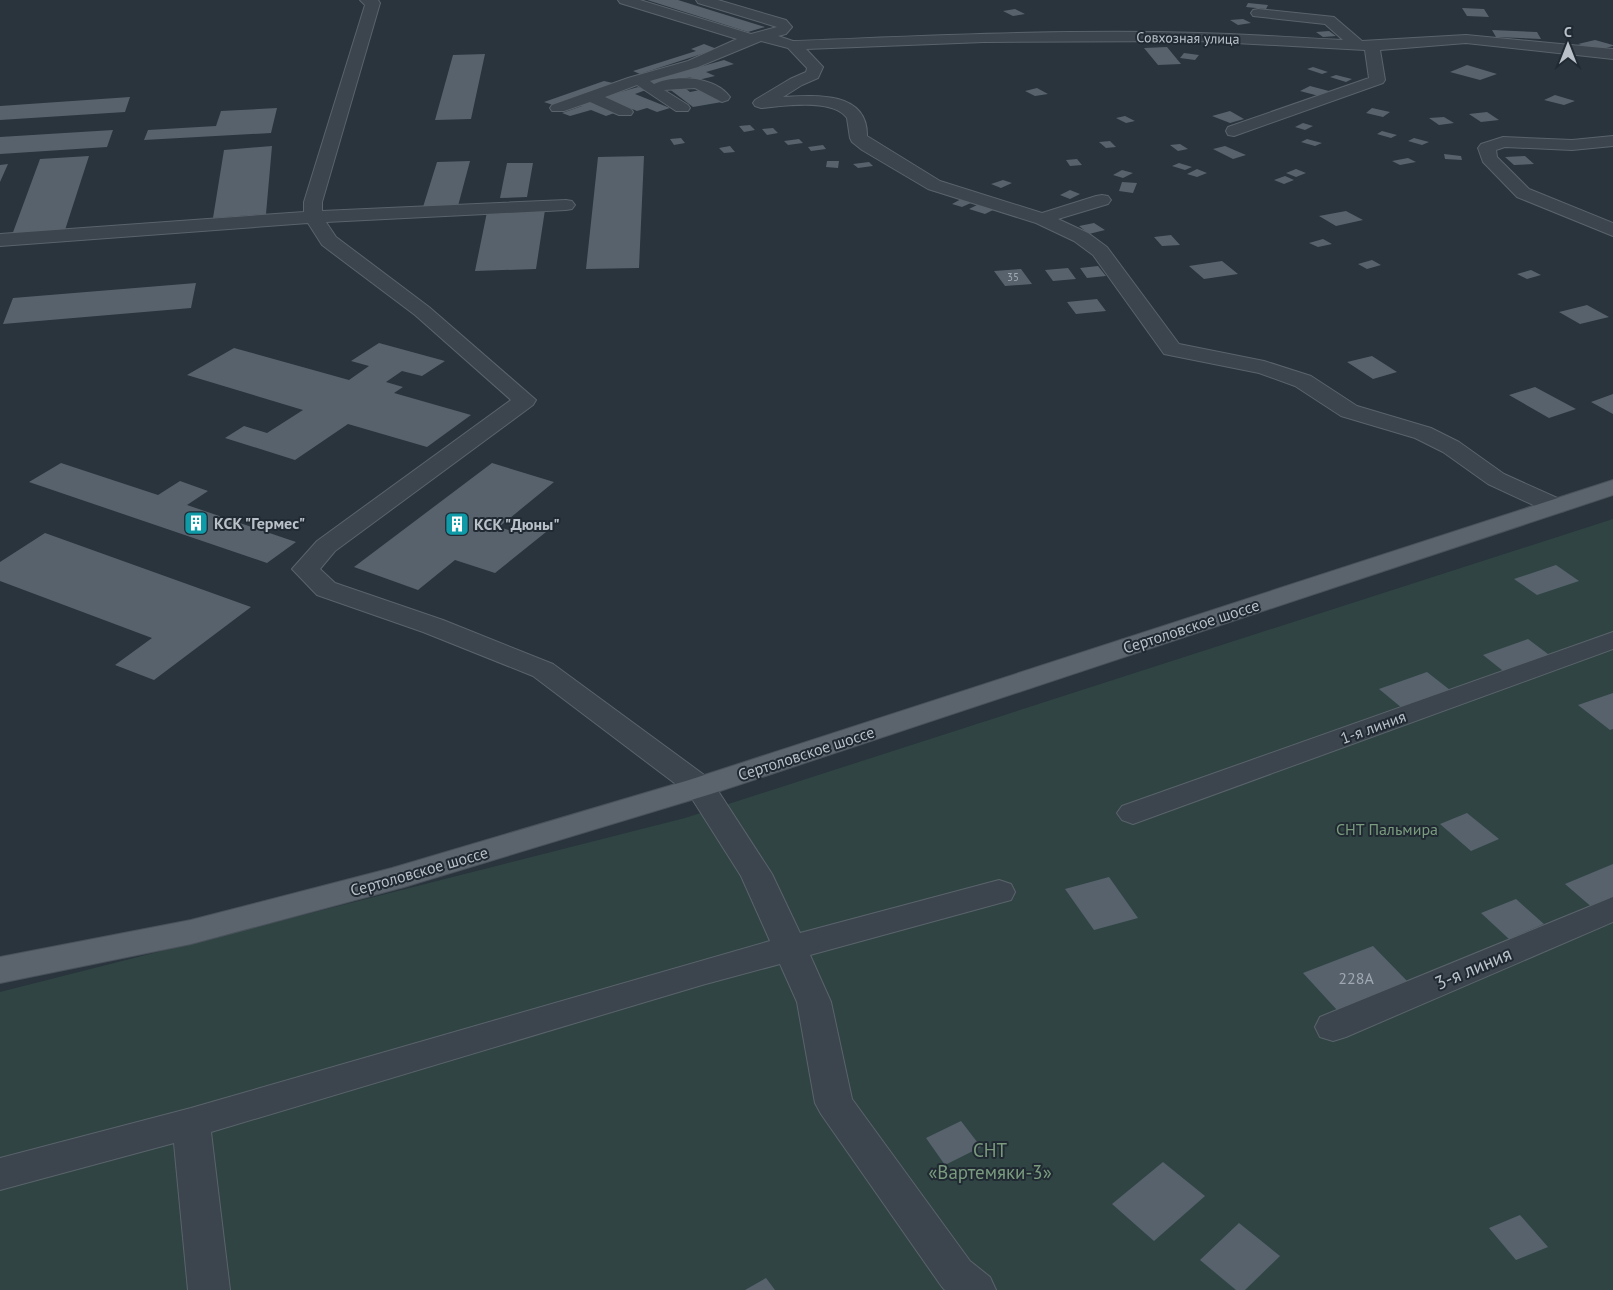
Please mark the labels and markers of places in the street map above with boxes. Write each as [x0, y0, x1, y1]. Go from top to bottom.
building icon: КСК "Гермес" [183, 510, 209, 536]
building icon: КСК "Дюны" [444, 511, 470, 537]
place label: КСК "Гермес" [214, 513, 305, 533]
place label: КСК "Дюны" [474, 514, 560, 534]

